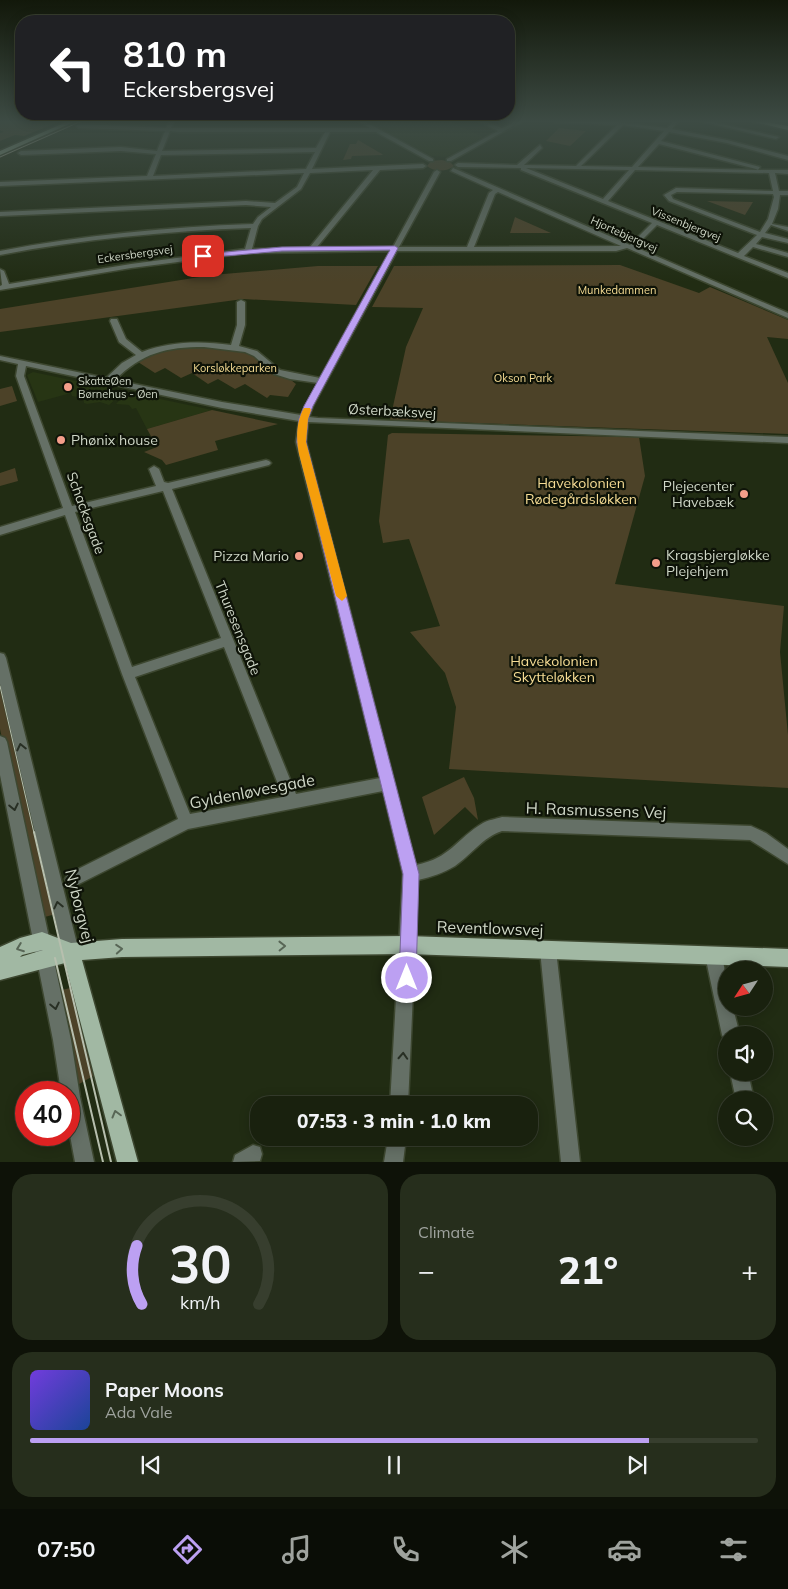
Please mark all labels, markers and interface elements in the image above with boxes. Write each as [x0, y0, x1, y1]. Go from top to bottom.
text: 810 m [123, 32, 227, 76]
icon: left [40, 35, 105, 100]
text: Eckersbergsvej [123, 75, 274, 103]
street label: Vissenbjergvej [649, 204, 723, 244]
street label: Hjortebjergvej [588, 213, 660, 255]
pin [182, 235, 224, 277]
street label: Eckersbergsvej [97, 242, 173, 266]
icon: arrive [189, 242, 217, 270]
park label: Munkedammen [578, 283, 656, 297]
park label: Korsløkkeparken [193, 361, 277, 375]
park label: Okson Park [494, 371, 552, 385]
place label: SkatteØen Børnehus - Øen [78, 374, 158, 401]
marker: SkatteØen Børnehus - Øen [62, 381, 74, 393]
street label: Østerbæksvej [348, 400, 436, 422]
place label: Phønix house [71, 431, 158, 449]
marker: Phønix house [55, 434, 67, 446]
street label: Schacksgade [63, 469, 109, 557]
park label: Havekolonien Rødegårdsløkken [525, 474, 637, 508]
place label: Plejecenter Havebæk [663, 477, 735, 511]
marker: Plejecenter Havebæk [738, 488, 750, 500]
place label: Kragsbjergløkke Plejehjem [666, 546, 770, 580]
place label: Pizza Mario [213, 547, 289, 565]
marker: Pizza Mario [293, 550, 305, 562]
marker: Kragsbjergløkke Plejehjem [650, 557, 662, 569]
street label: Thuresensgade [211, 578, 265, 678]
park label: Havekolonien Skytteløkken [510, 652, 598, 686]
one-way arrow [16, 742, 27, 751]
street label: Gyldenløvesgade [188, 769, 316, 813]
street label: H. Rasmussens Vej [525, 798, 667, 822]
one-way arrow [8, 803, 18, 811]
street label: Nyborgvej [61, 867, 99, 945]
one-way arrow [54, 902, 64, 910]
street label: Reventlowsvej [436, 916, 544, 940]
one-way arrow [278, 941, 286, 951]
one-way arrow [17, 942, 25, 952]
one-way arrow [115, 943, 123, 954]
position arrow [380, 951, 432, 1003]
north arrow [718, 961, 772, 1016]
map controls [718, 961, 773, 1146]
one-way arrow [50, 1001, 60, 1010]
button: sound [718, 1026, 773, 1081]
one-way arrow [397, 1052, 408, 1060]
speed limit sign: 40 [15, 1081, 80, 1146]
button: search [718, 1091, 773, 1146]
text: 07:53 · 3 min · 1.0 km [297, 1109, 491, 1133]
one-way arrow [111, 1111, 121, 1119]
text: Climate [418, 1222, 474, 1242]
text: 30 [169, 1231, 231, 1296]
text: 21° [558, 1246, 618, 1294]
text: − [418, 1253, 435, 1288]
text: + [741, 1253, 758, 1288]
text: km/h [180, 1291, 220, 1313]
text: Paper Moons [105, 1378, 224, 1402]
text: Ada Vale [105, 1402, 172, 1422]
icon: previous [137, 1451, 165, 1479]
icon: pause [380, 1451, 408, 1479]
icon: next [623, 1451, 651, 1479]
icon: directions [170, 1532, 205, 1567]
icon: music [279, 1532, 314, 1567]
icon: phone [388, 1532, 423, 1567]
icon: climate [497, 1532, 532, 1567]
icon: car [607, 1532, 642, 1567]
icon: filters [716, 1532, 751, 1567]
text: 07:50 [37, 1535, 95, 1563]

